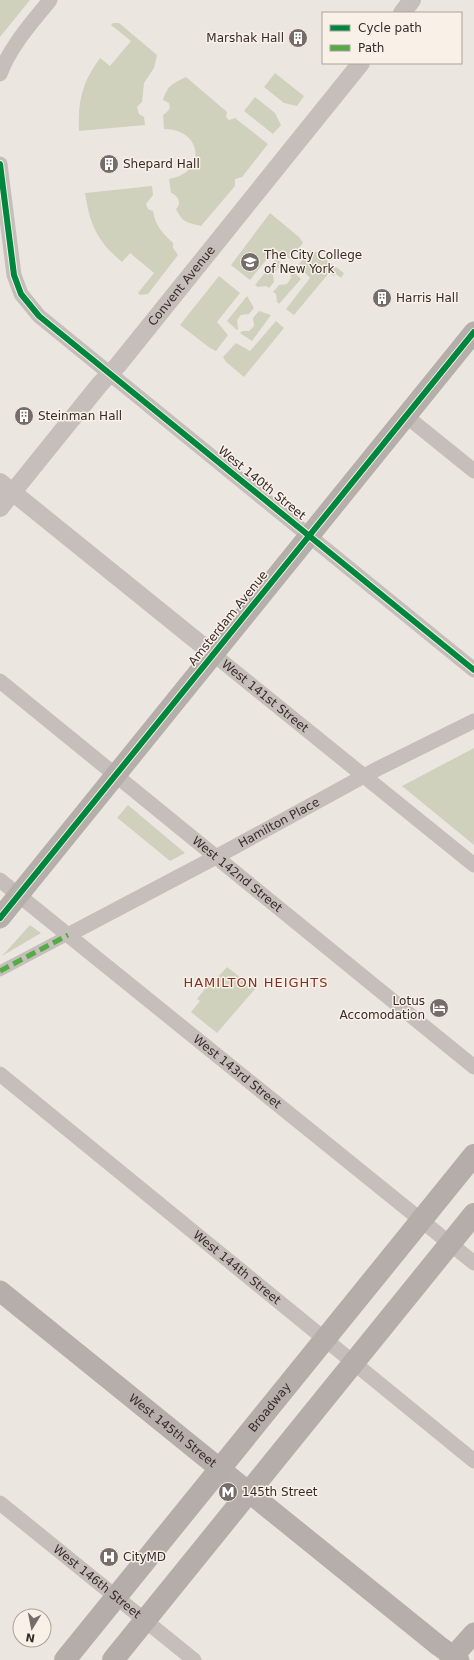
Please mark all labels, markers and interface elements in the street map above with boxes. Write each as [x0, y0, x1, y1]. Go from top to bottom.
legend [322, 12, 462, 64]
text: Cycle path [358, 21, 422, 35]
building icon: Marshak Hall [287, 27, 309, 49]
place label: Marshak Hall [206, 31, 284, 45]
text: Path [358, 41, 384, 55]
building icon: Shepard Hall [98, 153, 120, 175]
place label: Shepard Hall [123, 157, 200, 171]
street label: Convent Avenue [145, 243, 218, 329]
place label: The City College of New York [263, 248, 362, 276]
school or university icon: The City College of New York [239, 251, 261, 273]
building icon: Harris Hall [371, 287, 393, 309]
place label: Harris Hall [396, 291, 458, 305]
building icon: Steinman Hall [13, 405, 35, 427]
place label: Steinman Hall [38, 409, 122, 423]
street label: West 140th Street [215, 443, 309, 523]
street label: Amsterdam Avenue [185, 568, 271, 668]
street label: West 141st Street [219, 657, 312, 736]
street label: Hamilton Place [236, 795, 322, 850]
street label: West 142nd Street [189, 833, 285, 915]
district label: HAMILTON HEIGHTS [183, 975, 329, 990]
place label: Lotus Accomodation [339, 994, 425, 1022]
hotel icon: Lotus Accomodation [428, 997, 450, 1019]
street label: West 143rd Street [190, 1032, 284, 1112]
street label: West 144th Street [190, 1228, 284, 1308]
street label: Broadway [245, 1380, 294, 1435]
street label: West 145th Street [126, 1391, 220, 1470]
metro station icon: 145th Street [217, 1481, 239, 1503]
place label: 145th Street [242, 1485, 318, 1499]
street label: West 146th Street [50, 1542, 144, 1622]
hospital icon: CityMD [98, 1546, 120, 1568]
place label: CityMD [123, 1550, 166, 1564]
north arrow [12, 1608, 52, 1648]
text: N [25, 1630, 36, 1645]

